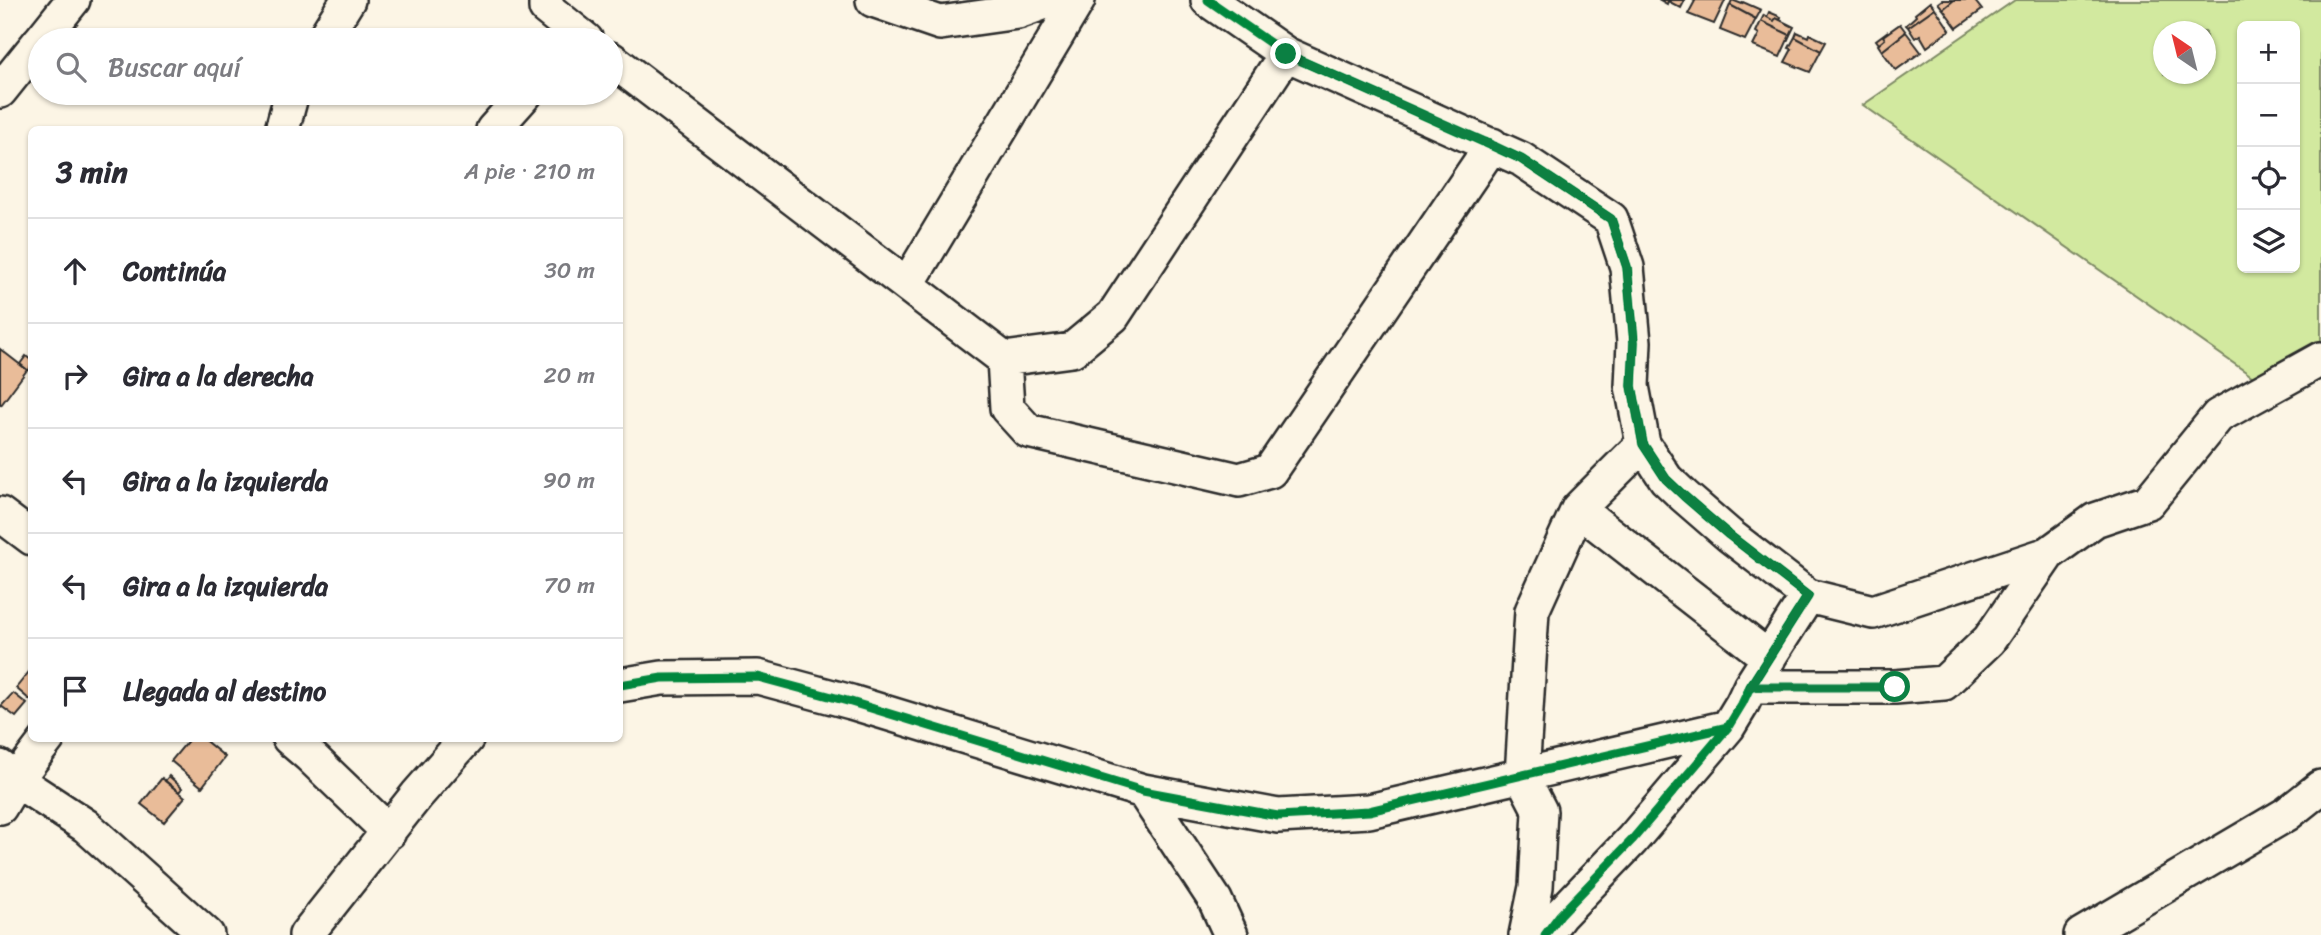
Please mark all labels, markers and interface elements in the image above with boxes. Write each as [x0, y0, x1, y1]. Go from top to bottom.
north arrow [2153, 21, 2216, 84]
map controls [2237, 21, 2300, 273]
button: + [2237, 21, 2300, 84]
search box [28, 28, 623, 105]
route end [1270, 38, 1301, 69]
text: Buscar aquí [108, 44, 241, 90]
icon: search [52, 48, 90, 86]
button: − [2237, 84, 2300, 147]
text: 3 min [56, 145, 128, 199]
button: locate [2237, 147, 2300, 210]
text: A pie · 210 m [464, 151, 595, 192]
button: layers [2237, 210, 2300, 273]
text: Continúa [123, 248, 226, 294]
text: 30 m [544, 250, 595, 291]
icon: ahead [56, 252, 94, 290]
text: Gira a la derecha [123, 353, 314, 399]
text: 20 m [544, 355, 595, 396]
icon: right [56, 357, 94, 395]
text: Gira a la izquierda [123, 458, 328, 504]
text: 90 m [543, 460, 595, 501]
icon: left [56, 462, 94, 500]
text: Gira a la izquierda [123, 563, 328, 609]
text: 70 m [544, 565, 595, 606]
icon: left [56, 567, 94, 605]
text: Llegada al destino [123, 668, 326, 714]
route start [1879, 671, 1910, 702]
icon: arrive [56, 672, 94, 710]

